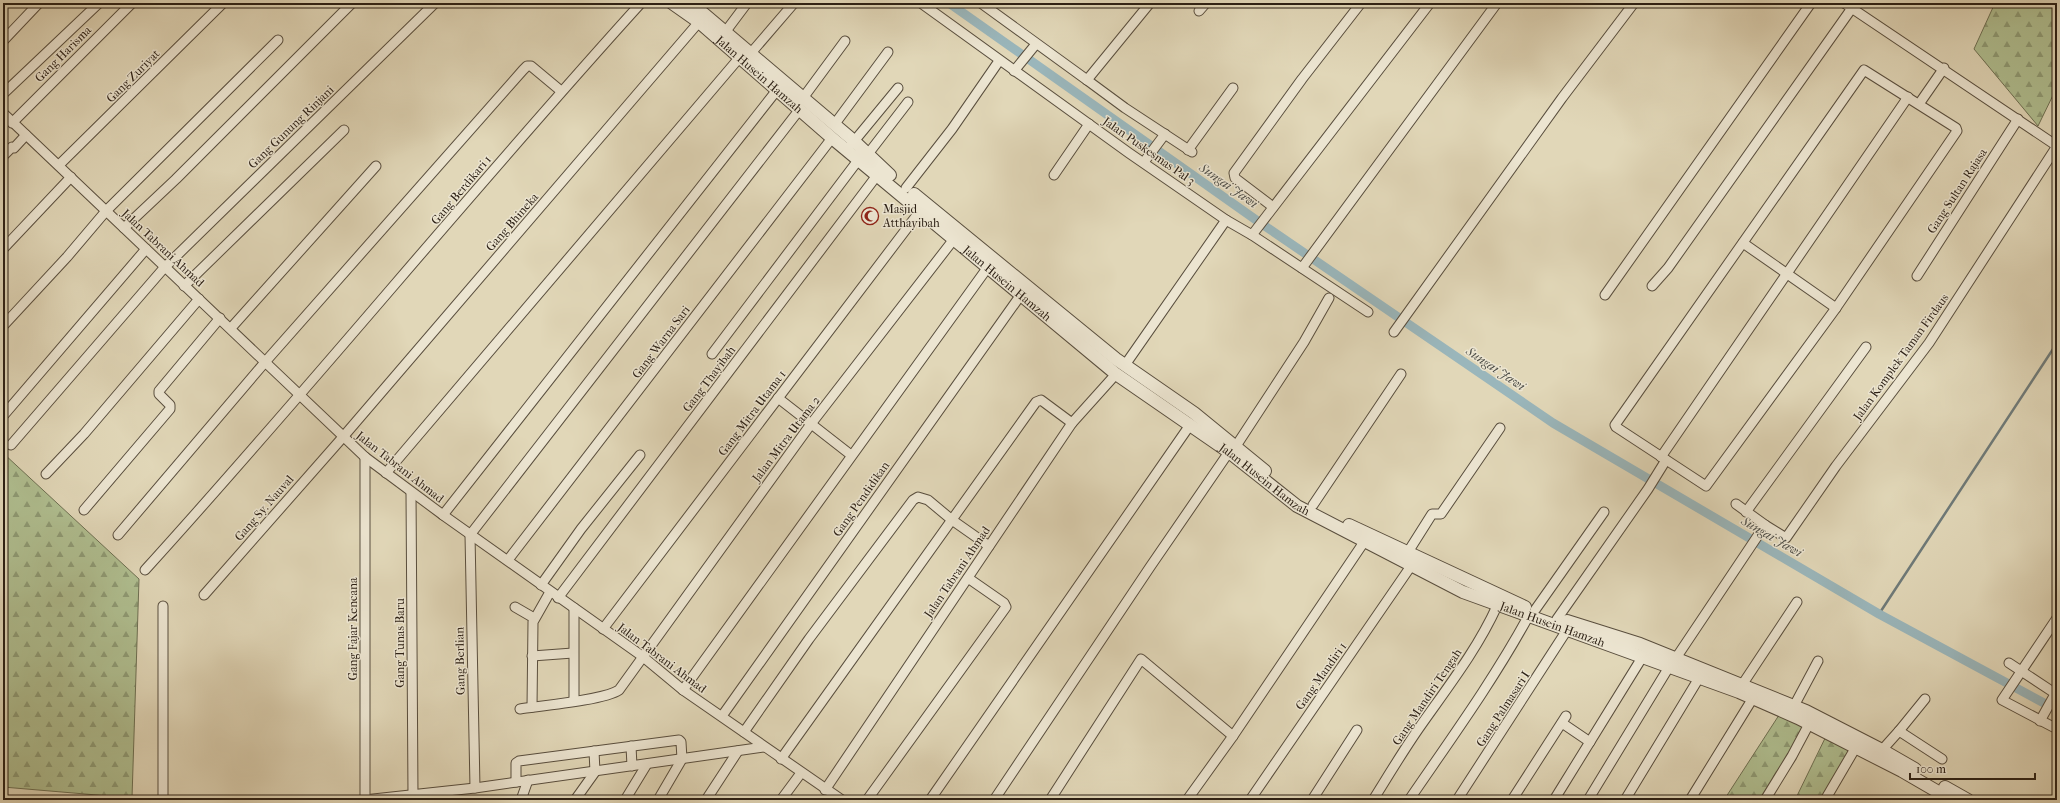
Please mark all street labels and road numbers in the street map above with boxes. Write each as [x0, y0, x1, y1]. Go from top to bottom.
street label: Gang Harisma [32, 23, 94, 85]
street label: Jalan Husein Hamzah [712, 32, 806, 116]
street label: Gang Zuriyat [104, 46, 163, 105]
street label: Gang Gunung Rinjani [245, 82, 337, 171]
street label: Jalan Puskesmas Pal 3 [1099, 113, 1198, 188]
street label: Gang Sultan Rajasa [1924, 145, 1990, 236]
street label: Gang Berdikari 1 [428, 153, 494, 227]
street label: Gang Bhineka [483, 190, 541, 254]
street label: Jalan Tabrani Ahmad [118, 206, 207, 290]
street label: Jalan Husein Hamzah [959, 242, 1054, 324]
street label: Jalan Komplek Taman Firdaus [1850, 291, 1952, 424]
street label: Gang Warna Sari [629, 303, 693, 381]
street label: Gang Thayibah [680, 343, 738, 415]
street label: Gang Mitra Utama 1 [715, 367, 789, 459]
street label: Jalan Mitra Utama 2 [749, 393, 823, 485]
street label: Jalan Tabrani Ahmad [353, 428, 447, 506]
street label: Jalan Husein Hamzah [1216, 440, 1312, 518]
street label: Gang Pendidikan [830, 459, 892, 539]
street label: Gang Sy. Nauval [232, 472, 297, 544]
street label: Jalan Tabrani Ahmad [921, 523, 993, 621]
street label: Gang Fajar Kencana [346, 577, 360, 680]
street label: Gang Tunas Baru [393, 598, 407, 688]
street label: Jalan Husein Hamzah [1497, 599, 1607, 650]
street label: Jalan Tabrani Ahmad [614, 620, 709, 696]
street label: Gang Berlian [452, 627, 468, 695]
street label: Gang Mandiri 1 [1293, 640, 1349, 712]
street label: Gang Mandiri Tengah [1389, 646, 1465, 748]
street label: Gang Palmasari I [1473, 668, 1533, 749]

